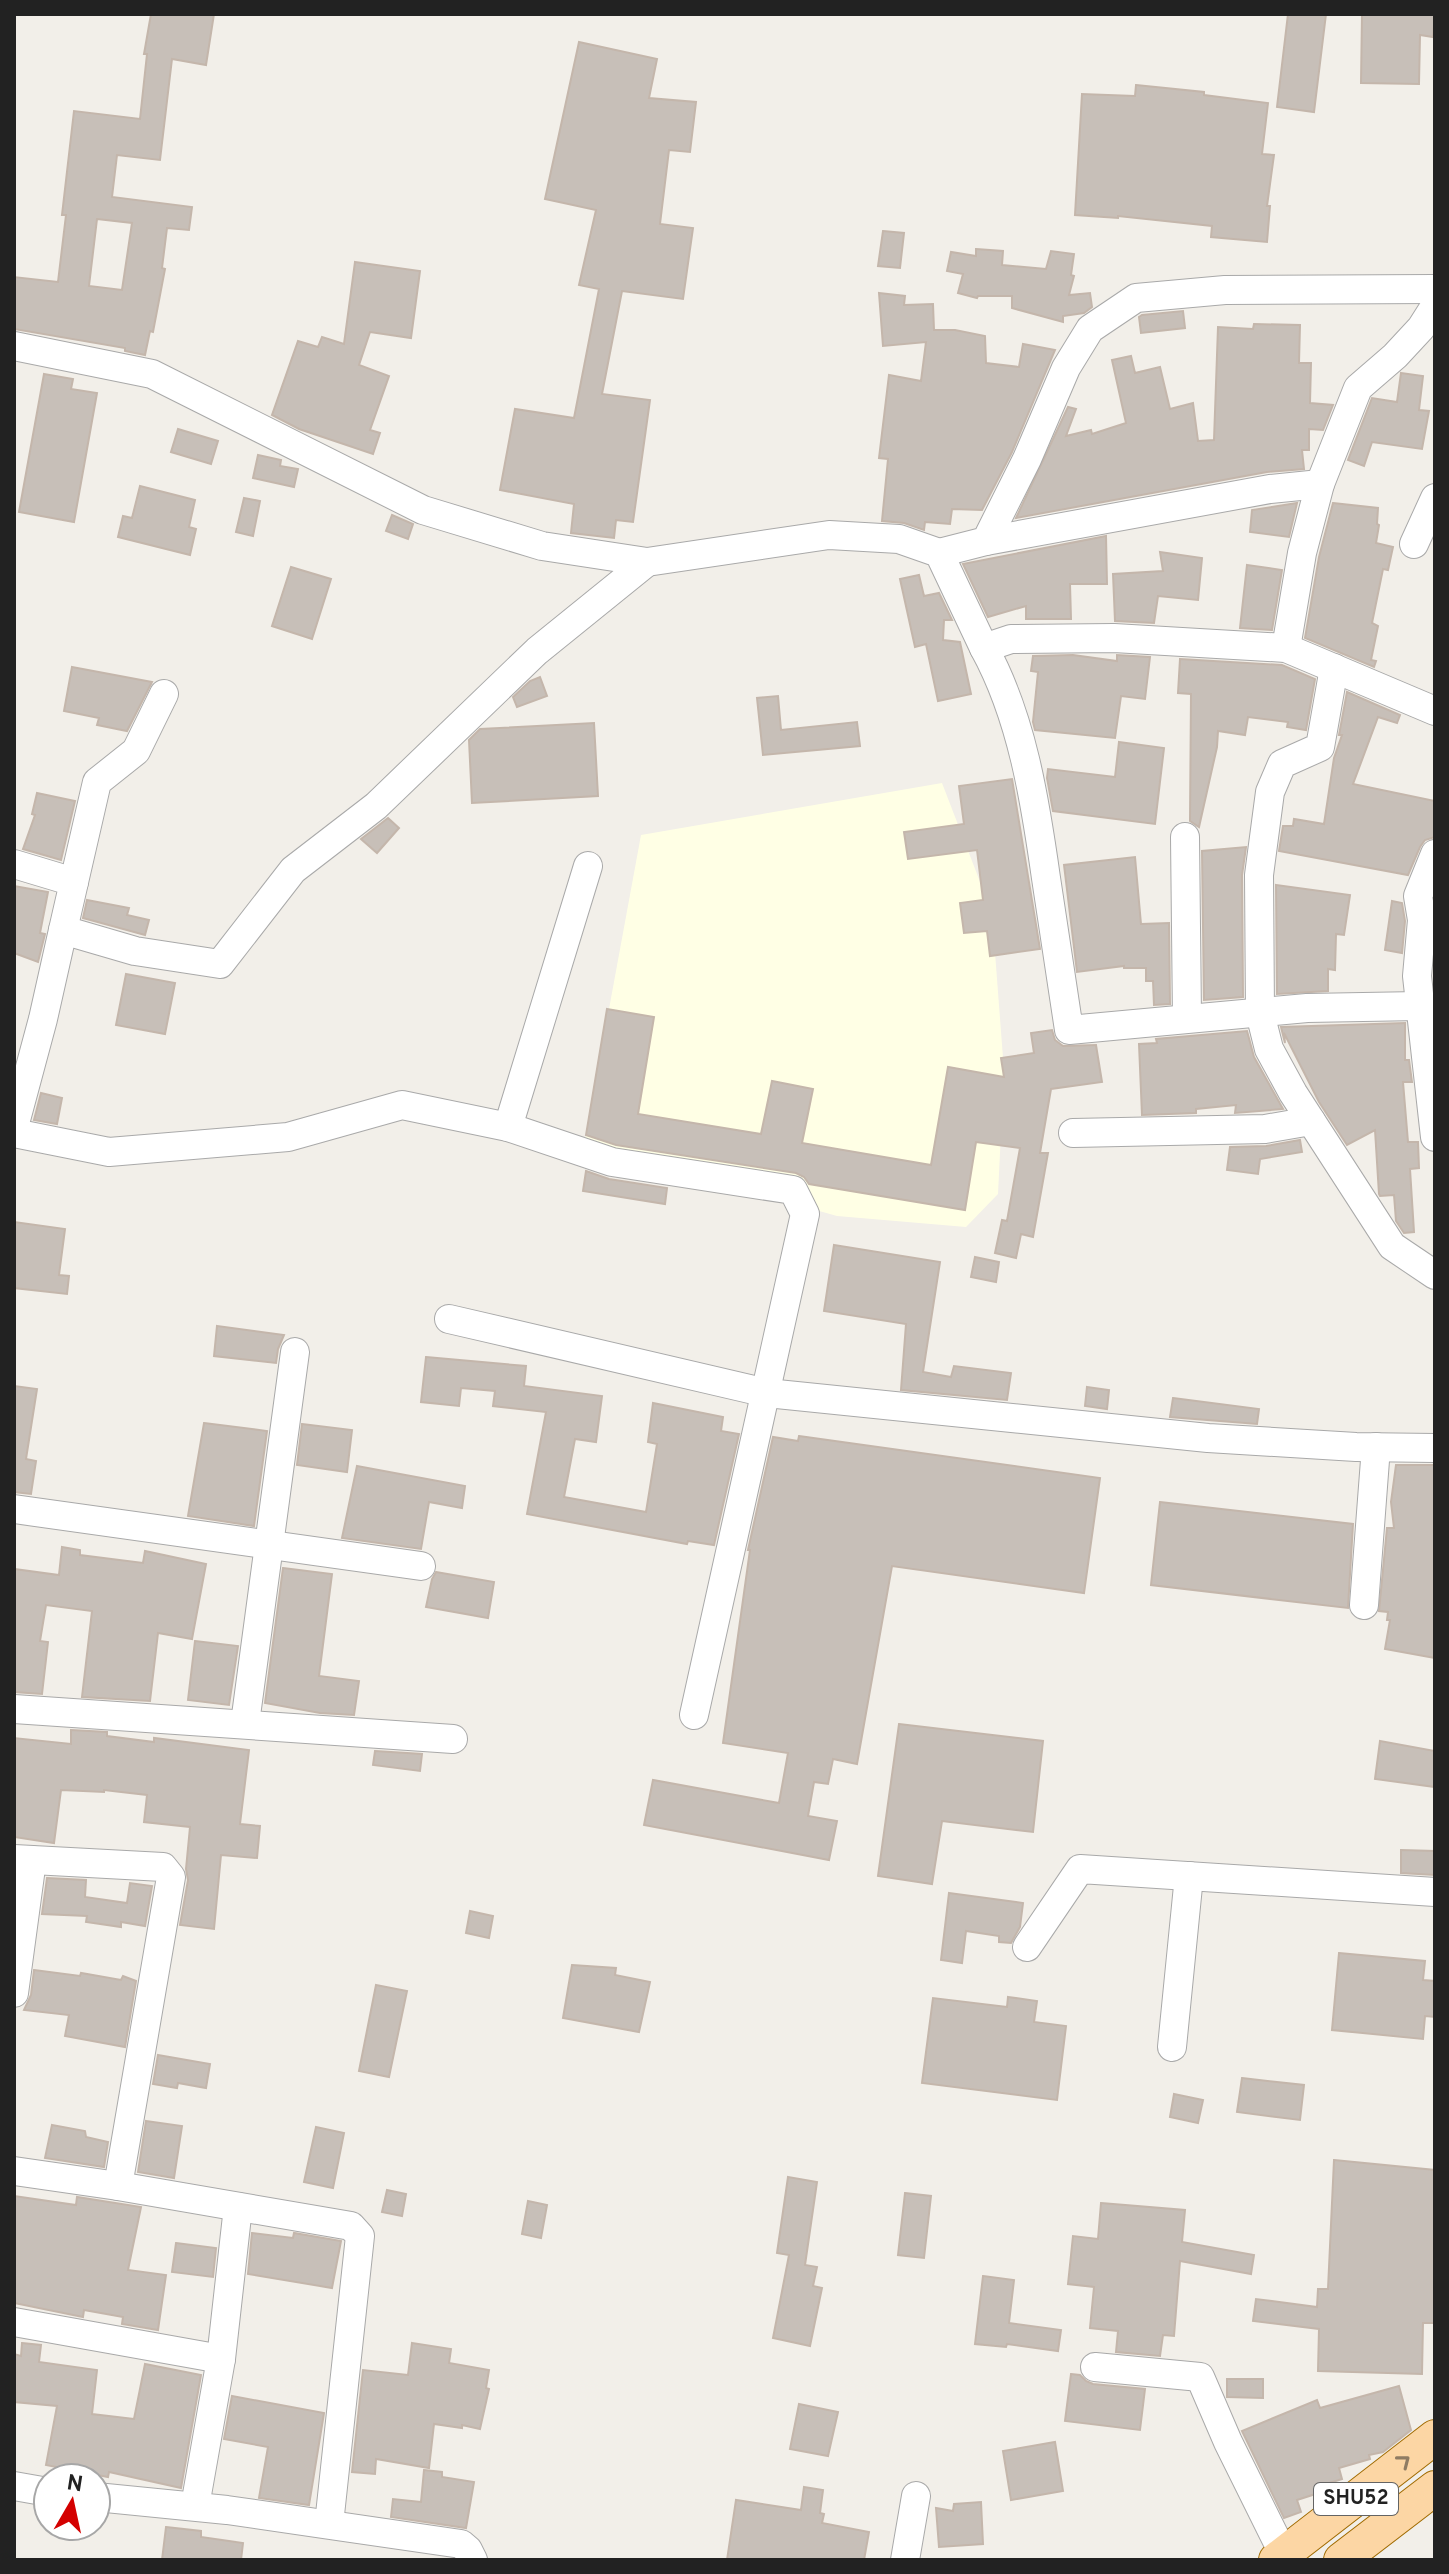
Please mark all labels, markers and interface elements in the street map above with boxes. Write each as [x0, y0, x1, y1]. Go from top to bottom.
one-way arrow [1395, 2457, 1410, 2471]
north arrow [32, 2462, 112, 2542]
text: N [65, 2470, 85, 2499]
road number: SHU52 [1314, 2483, 1398, 2515]

